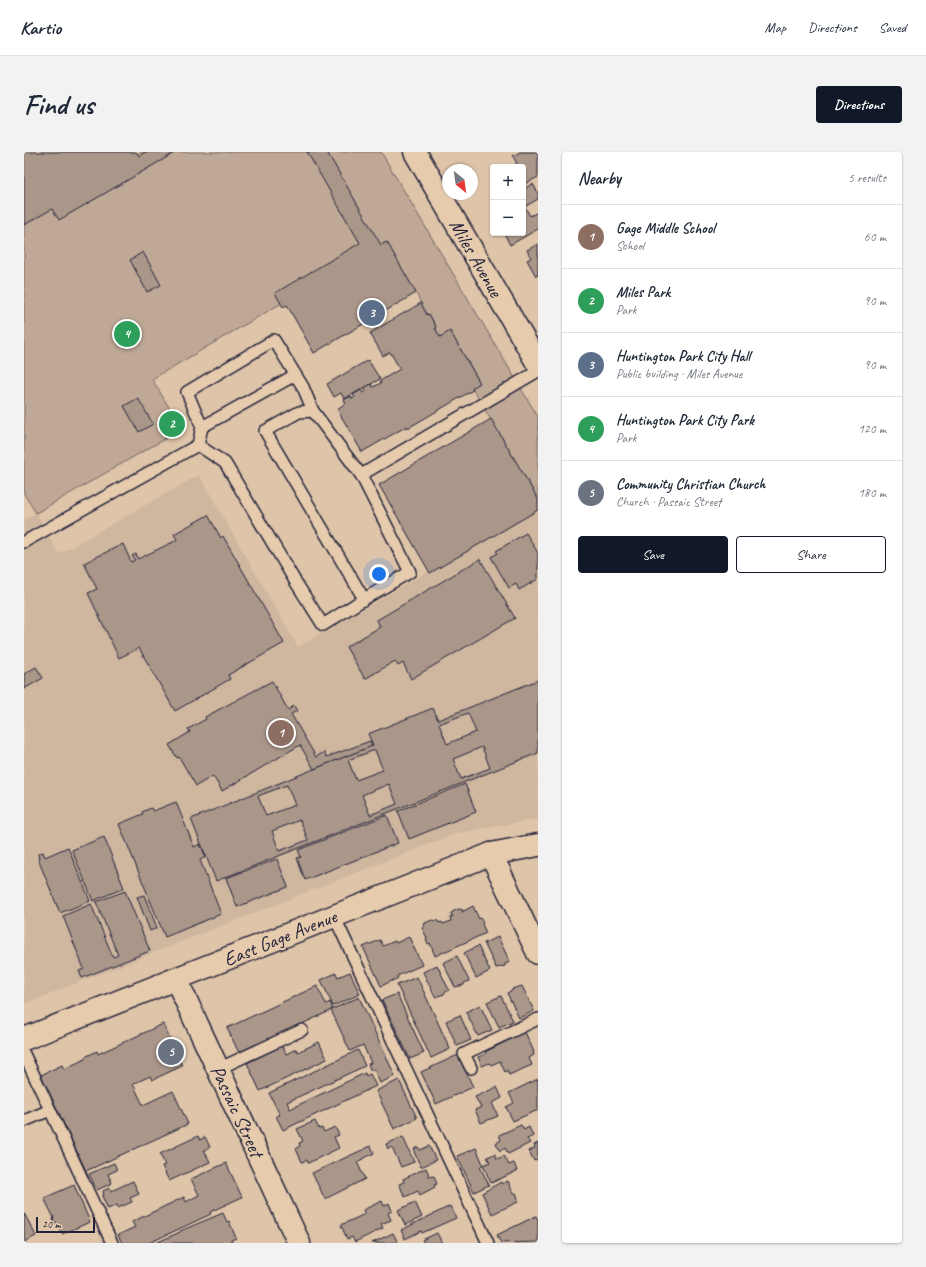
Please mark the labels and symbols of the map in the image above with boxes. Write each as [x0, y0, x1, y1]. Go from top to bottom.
north arrow [442, 164, 478, 200]
street label: Miles Avenue [444, 215, 509, 303]
pin: 3 [359, 298, 385, 328]
pin: 4 [114, 319, 140, 349]
pin: 2 [159, 409, 185, 439]
your location [369, 564, 389, 584]
pin: 1 [268, 718, 294, 748]
street label: East Gage Avenue [220, 903, 342, 972]
pin: 5 [158, 1037, 184, 1067]
street label: Passaic Street [205, 1061, 271, 1164]
scale bar [36, 1215, 95, 1234]

